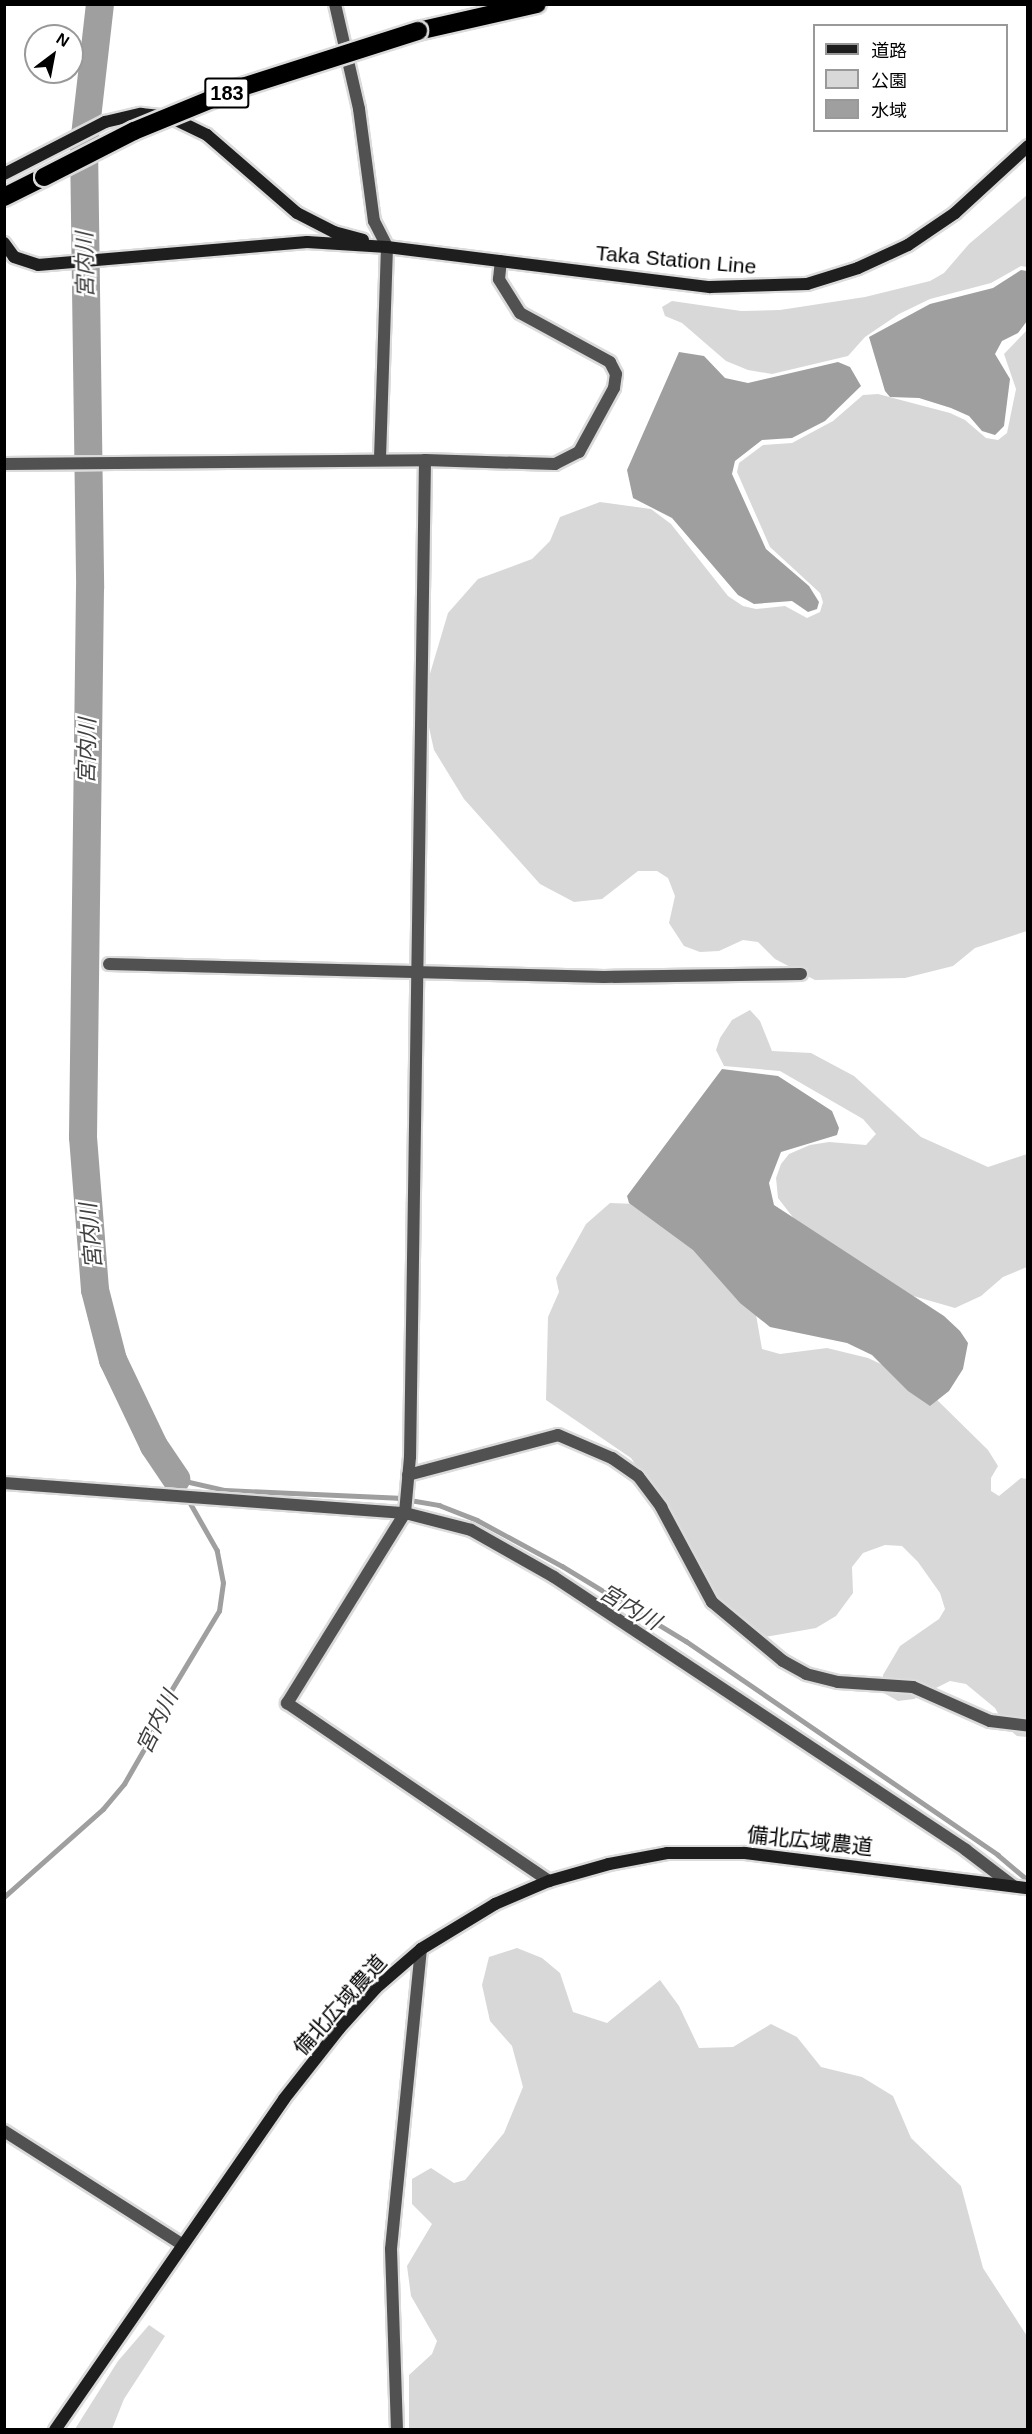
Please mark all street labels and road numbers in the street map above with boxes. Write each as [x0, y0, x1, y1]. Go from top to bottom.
road number: 183 [203, 76, 251, 110]
street label: Taka Station Line [595, 240, 757, 280]
street label: 備北広域農道 [746, 1822, 874, 1860]
street label: 備北広域農道 [288, 1950, 392, 2060]

